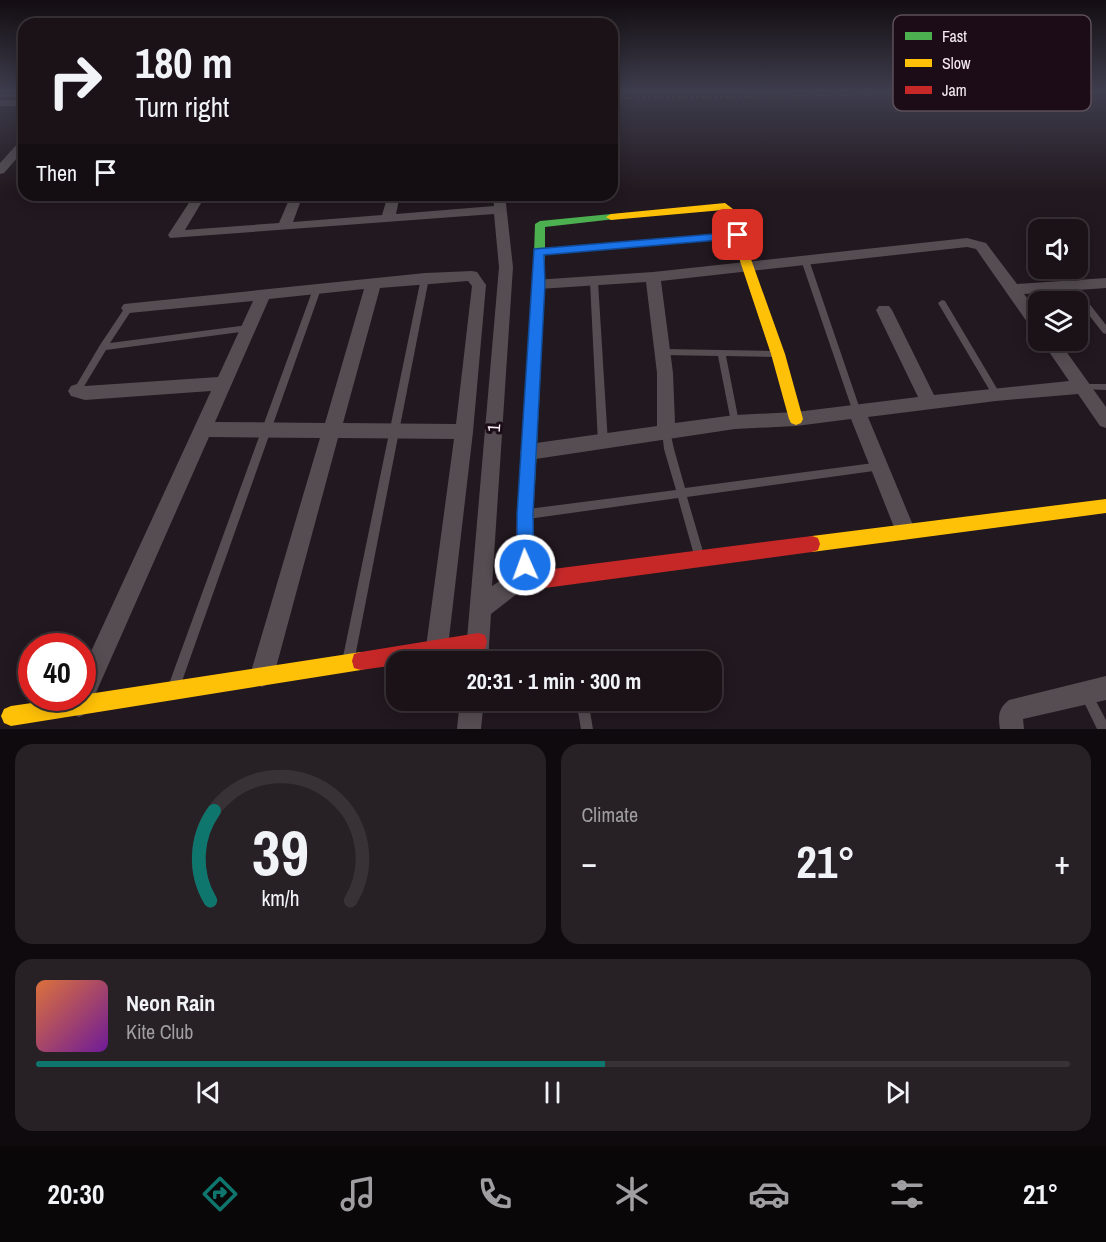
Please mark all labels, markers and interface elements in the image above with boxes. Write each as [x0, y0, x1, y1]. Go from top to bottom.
legend [893, 15, 1091, 111]
text: Fast [942, 25, 967, 47]
text: 180 m [135, 35, 233, 91]
icon: right [36, 42, 114, 120]
text: Slow [942, 52, 971, 74]
text: Jam [942, 79, 967, 101]
text: Turn right [135, 89, 229, 125]
icon: arrive [89, 156, 122, 189]
text: Then [36, 158, 77, 188]
pin [712, 209, 763, 260]
icon: arrive [721, 218, 754, 251]
map controls [1028, 219, 1088, 351]
button: sound [1028, 219, 1088, 279]
button: layers [1028, 291, 1088, 351]
street label: 1 [481, 422, 506, 433]
position arrow [493, 533, 557, 597]
speed limit sign: 40 [18, 633, 96, 711]
text: 20:31 · 1 min · 300 m [467, 666, 641, 696]
text: Climate [582, 801, 638, 828]
text: 39 [252, 810, 309, 894]
text: 21° [796, 831, 855, 892]
text: − [582, 840, 597, 884]
text: + [1054, 840, 1070, 884]
text: km/h [261, 884, 299, 913]
text: Neon Rain [126, 988, 215, 1018]
text: Kite Club [126, 1018, 193, 1045]
icon: previous [192, 1076, 225, 1109]
icon: pause [536, 1076, 569, 1109]
icon: next [881, 1076, 914, 1109]
icon: directions [199, 1173, 241, 1215]
icon: music [337, 1173, 379, 1215]
icon: phone [474, 1173, 516, 1215]
icon: climate [611, 1173, 653, 1215]
icon: car [748, 1173, 790, 1215]
icon: filters [886, 1173, 928, 1215]
text: 20:30 [48, 1176, 104, 1212]
text: 21° [1023, 1176, 1058, 1212]

